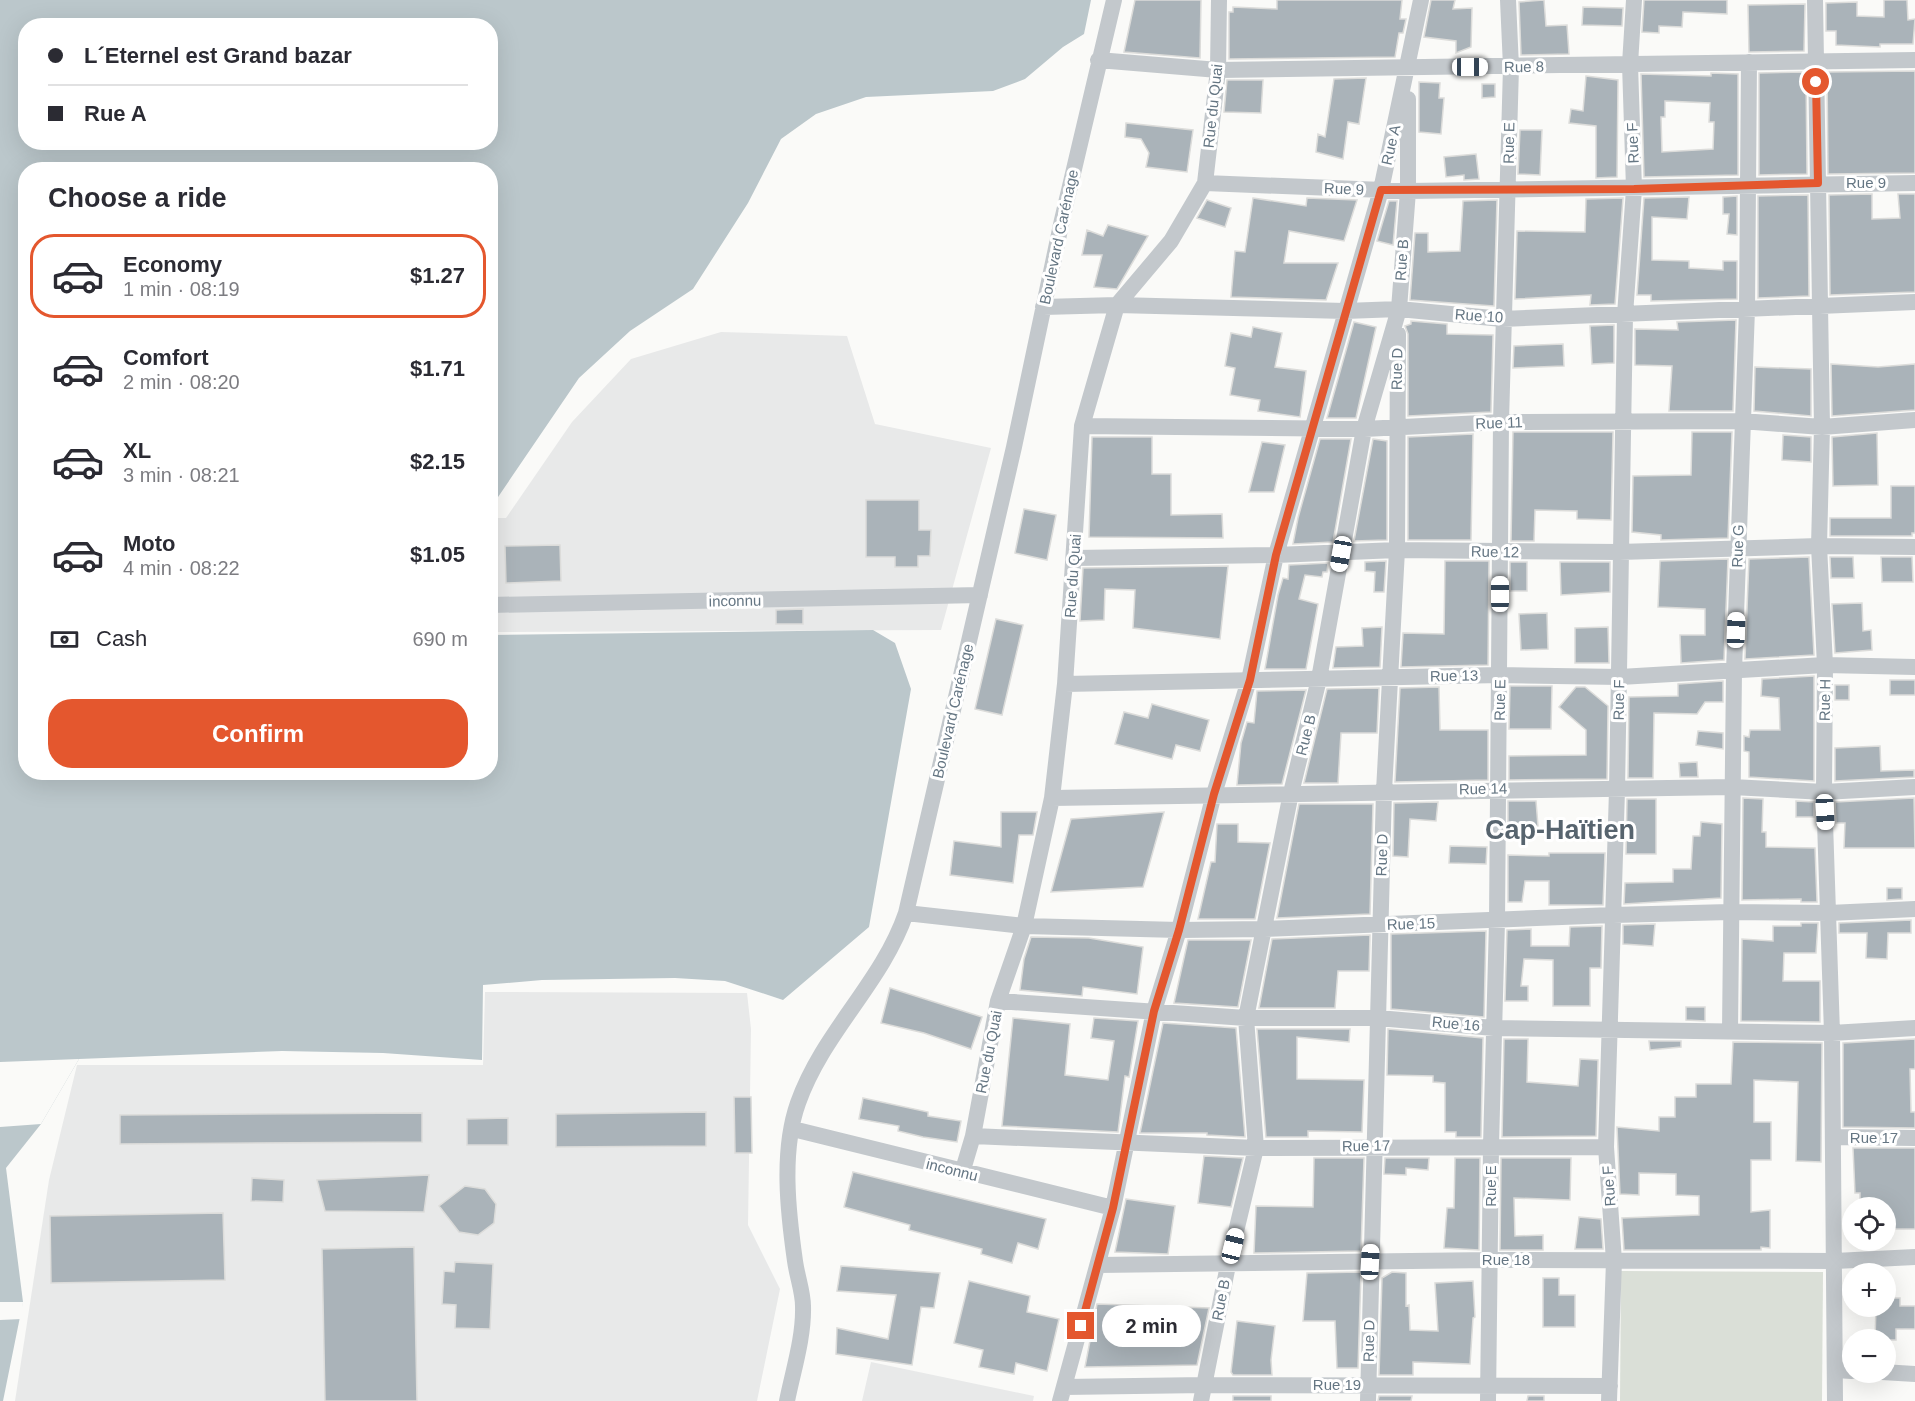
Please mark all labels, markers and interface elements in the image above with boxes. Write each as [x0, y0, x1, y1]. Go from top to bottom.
text: L´Eternel est Grand bazar [84, 43, 352, 68]
car [1452, 58, 1488, 76]
street label: Rue 8 [1504, 58, 1544, 75]
street label: Rue du Quai [1200, 63, 1225, 149]
route start [1802, 68, 1829, 95]
text: Rue A [84, 101, 147, 126]
street label: Rue E [1500, 122, 1517, 164]
street label: Rue F [1623, 122, 1642, 164]
street label: Rue A [1378, 123, 1403, 167]
street label: Boulevard Carénage [1036, 168, 1081, 306]
street label: Rue 9 [1846, 174, 1886, 191]
street label: Rue 9 [1324, 179, 1364, 198]
text: Choose a ride [48, 183, 227, 213]
street label: Rue B [1392, 239, 1411, 281]
icon: car [51, 249, 105, 303]
text: Economy [123, 252, 222, 277]
text: $1.27 [410, 263, 465, 288]
text: 1 min · 08:19 [123, 278, 240, 300]
street label: Rue 10 [1454, 305, 1504, 326]
icon: car [51, 342, 105, 396]
text: Comfort [123, 345, 209, 370]
street label: Rue D [1388, 347, 1405, 390]
text: $1.71 [410, 356, 465, 381]
text: 2 min · 08:20 [123, 371, 240, 393]
street label: Rue 11 [1475, 413, 1523, 432]
icon: car [51, 435, 105, 489]
text: XL [123, 438, 151, 463]
text: $2.15 [410, 449, 465, 474]
text: 3 min · 08:21 [123, 464, 240, 486]
street label: Rue G [1728, 524, 1747, 568]
icon: car [51, 528, 105, 582]
text: Moto [123, 531, 176, 556]
street label: Rue du Quai [1061, 533, 1084, 619]
car [1329, 535, 1353, 573]
text: $1.05 [410, 542, 465, 567]
street label: Rue 12 [1471, 543, 1519, 560]
text: 4 min · 08:22 [123, 557, 240, 579]
car [1491, 576, 1509, 612]
street label: inconnu [709, 592, 761, 609]
car [1726, 612, 1746, 648]
icon: cash [48, 623, 81, 656]
text: Cash [96, 626, 147, 651]
text: 690 m [412, 628, 468, 650]
street label: Boulevard Carénage [929, 642, 976, 780]
street label: Rue 13 [1430, 667, 1478, 684]
street label: Rue E [1491, 679, 1508, 721]
street label: Rue F [1610, 679, 1627, 721]
street label: Rue H [1816, 679, 1833, 721]
button: Confirm [48, 699, 468, 768]
street label: Rue B [1292, 713, 1319, 757]
street label: Rue 14 [1459, 780, 1507, 797]
car [1815, 794, 1835, 830]
district label: Cap-Haïtien [1485, 815, 1635, 845]
street label: Rue D [1372, 833, 1391, 877]
street label: Rue 15 [1387, 914, 1435, 933]
street label: Rue du Quai [972, 1009, 1005, 1095]
street label: Rue 16 [1431, 1013, 1481, 1034]
street label: Rue 17 [1850, 1129, 1898, 1146]
street label: Rue 17 [1342, 1137, 1390, 1154]
street label: inconnu [925, 1155, 980, 1184]
street label: Rue E [1482, 1165, 1499, 1207]
street label: Rue F [1599, 1165, 1618, 1207]
map controls [1842, 1197, 1896, 1383]
button: locate [1842, 1197, 1896, 1251]
car [1220, 1226, 1246, 1266]
car [1360, 1244, 1380, 1280]
street label: Rue 18 [1482, 1251, 1530, 1268]
button: + [1842, 1263, 1896, 1317]
street label: Rue B [1208, 1278, 1233, 1322]
callout: 2 min [1102, 1305, 1201, 1347]
route end [1067, 1312, 1094, 1339]
text: 2 min [1125, 1315, 1178, 1337]
street label: Rue D [1360, 1319, 1377, 1362]
button: − [1842, 1329, 1896, 1383]
street label: Rue 19 [1313, 1376, 1361, 1393]

